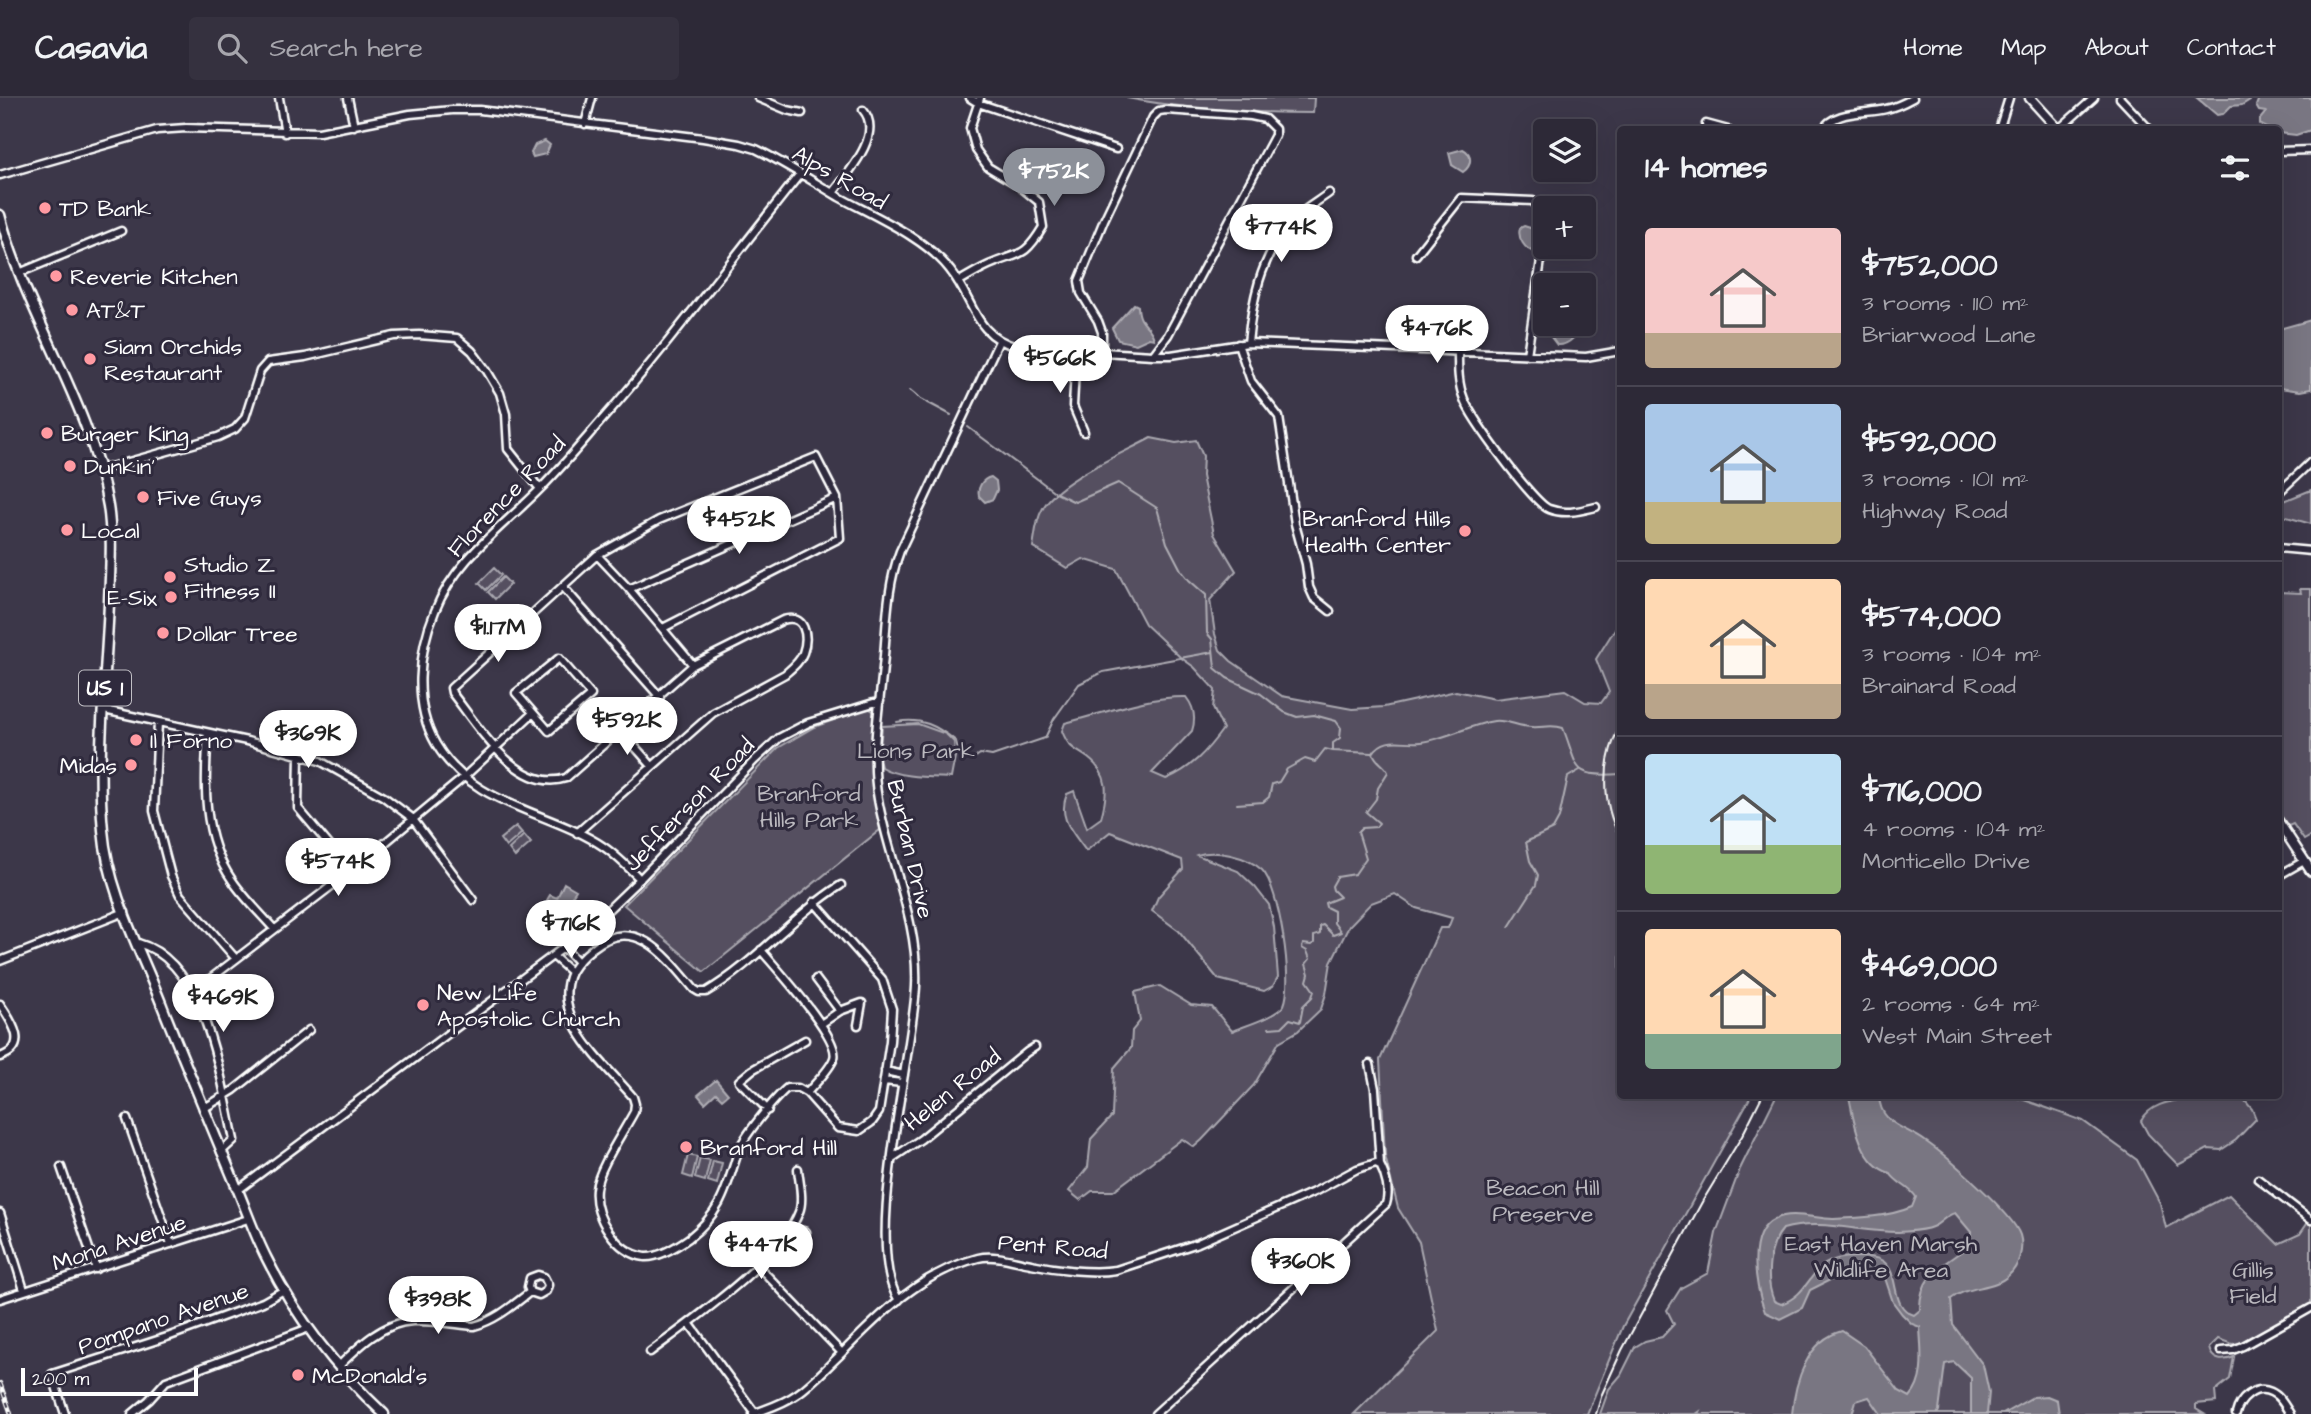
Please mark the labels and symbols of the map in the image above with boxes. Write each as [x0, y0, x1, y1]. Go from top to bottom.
street label: Alps Road [786, 138, 893, 218]
pin: $752K [1005, 148, 1103, 208]
place label: TD Bank [59, 193, 151, 225]
marker: TD Bank [37, 200, 53, 216]
pin: $774K [1232, 204, 1330, 264]
place label: Reverie Kitchen [70, 261, 238, 293]
marker: Reverie Kitchen [48, 268, 64, 284]
place label: AT&T [86, 295, 145, 327]
marker: AT&T [64, 302, 80, 318]
pin: $476K [1388, 306, 1486, 365]
place label: Siam Orchids Restaurant [104, 331, 242, 389]
pin: $566K [1011, 336, 1109, 395]
marker: Siam Orchids Restaurant [82, 351, 98, 367]
place label: Burger King [61, 418, 189, 451]
marker: Burger King [39, 425, 55, 441]
street label: Florence Road [440, 429, 573, 565]
place label: Dunkin' [84, 451, 155, 483]
marker: Dunkin' [62, 458, 78, 474]
place label: Five Guys [157, 482, 262, 515]
marker: Five Guys [135, 489, 151, 505]
pin: $452K [690, 496, 788, 556]
place label: Branford Hills Health Center [1302, 503, 1451, 561]
place label: Local [81, 515, 140, 547]
marker: Local [59, 522, 75, 538]
marker: Branford Hills Health Center [1457, 523, 1473, 539]
place label: Studio Z Fitness II [184, 549, 276, 607]
marker: Studio Z Fitness II [162, 569, 178, 585]
place label: E-Six [107, 582, 157, 614]
marker: E-Six [163, 589, 179, 605]
pin: $1.17M [441, 604, 555, 664]
place label: Dollar Tree [177, 618, 298, 650]
marker: Dollar Tree [155, 625, 171, 641]
road number: US 1 [79, 670, 131, 706]
pin: $592K [578, 698, 676, 757]
pin: $369K [259, 710, 357, 770]
place label: Il Forno [150, 725, 232, 757]
street label: Jefferson Road [617, 730, 762, 879]
marker: Il Forno [128, 732, 144, 748]
park label: Lions Park [857, 735, 975, 767]
place label: Midas [59, 750, 117, 782]
marker: Midas [123, 757, 139, 773]
street label: Burban Drive [879, 777, 942, 922]
park label: Branford Hills Park [757, 778, 861, 836]
pin: $574K [289, 838, 387, 898]
pin: $716K [522, 900, 620, 960]
pin: $469K [174, 974, 272, 1034]
place label: New Life Apostolic Church [437, 977, 621, 1035]
marker: New Life Apostolic Church [415, 997, 431, 1013]
street label: Helen Road [897, 1041, 1008, 1139]
place label: Branford Hill [700, 1132, 837, 1164]
marker: Branford Hill [678, 1139, 694, 1155]
park label: Beacon Hill Preserve [1486, 1172, 1600, 1230]
street label: Mona Avenue [48, 1206, 190, 1280]
pin: $447K [712, 1222, 810, 1281]
street label: Pent Road [997, 1226, 1109, 1268]
park label: East Haven Marsh Wildlife Area [1785, 1228, 1978, 1286]
pin: $360K [1252, 1238, 1350, 1298]
park label: Gillis Field [2229, 1254, 2277, 1312]
street label: Pompano Avenue [74, 1275, 253, 1363]
pin: $398K [389, 1276, 487, 1336]
place label: McDonald's [312, 1360, 427, 1392]
scale bar [21, 1365, 198, 1397]
marker: McDonald's [290, 1367, 306, 1383]

